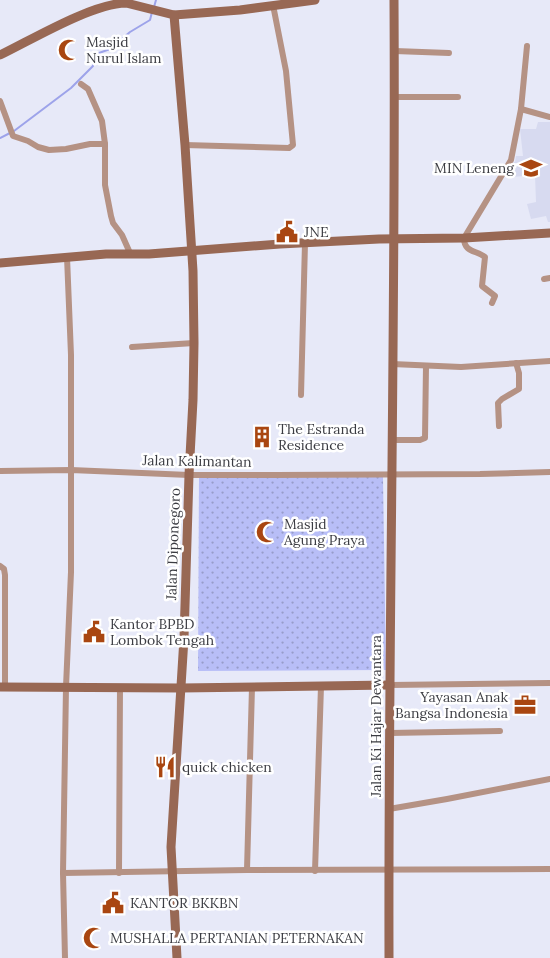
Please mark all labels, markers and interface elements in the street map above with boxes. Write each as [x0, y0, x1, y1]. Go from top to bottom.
place label: Masjid Nurul Islam [86, 33, 162, 67]
mosque icon: Masjid Nurul Islam [56, 37, 82, 63]
school or university icon: MIN Leneng [518, 155, 544, 181]
place label: MIN Leneng [434, 159, 514, 177]
public building icon: JNE [274, 219, 300, 245]
place label: JNE [303, 223, 329, 241]
place label: The Estranda Residence [278, 420, 365, 454]
building icon: The Estranda Residence [249, 424, 275, 450]
street label: Jalan Kalimantan [141, 451, 252, 471]
street label: Jalan Diponegoro [162, 487, 184, 602]
place label: Masjid Agung Praya [283, 515, 365, 549]
mosque icon: Masjid Agung Praya [254, 519, 280, 545]
place label: Kantor BPBD Lombok Tengah [110, 615, 214, 649]
public building icon: Kantor BPBD Lombok Tengah [81, 619, 107, 645]
street label: Jalan Ki Hajar Dewantara [367, 635, 385, 798]
place label: Yayasan Anak Bangsa Indonesia [395, 688, 508, 722]
office icon: Yayasan Anak Bangsa Indonesia [512, 692, 538, 718]
restaurant icon: quick chicken [152, 754, 178, 780]
place label: quick chicken [182, 758, 272, 776]
public building icon: KANTOR BKKBN [100, 890, 126, 916]
place label: KANTOR BKKBN [130, 894, 239, 912]
mosque icon: MUSHALLA PERTANIAN PETERNAKAN [81, 925, 107, 951]
place label: MUSHALLA PERTANIAN PETERNAKAN [110, 929, 364, 947]

